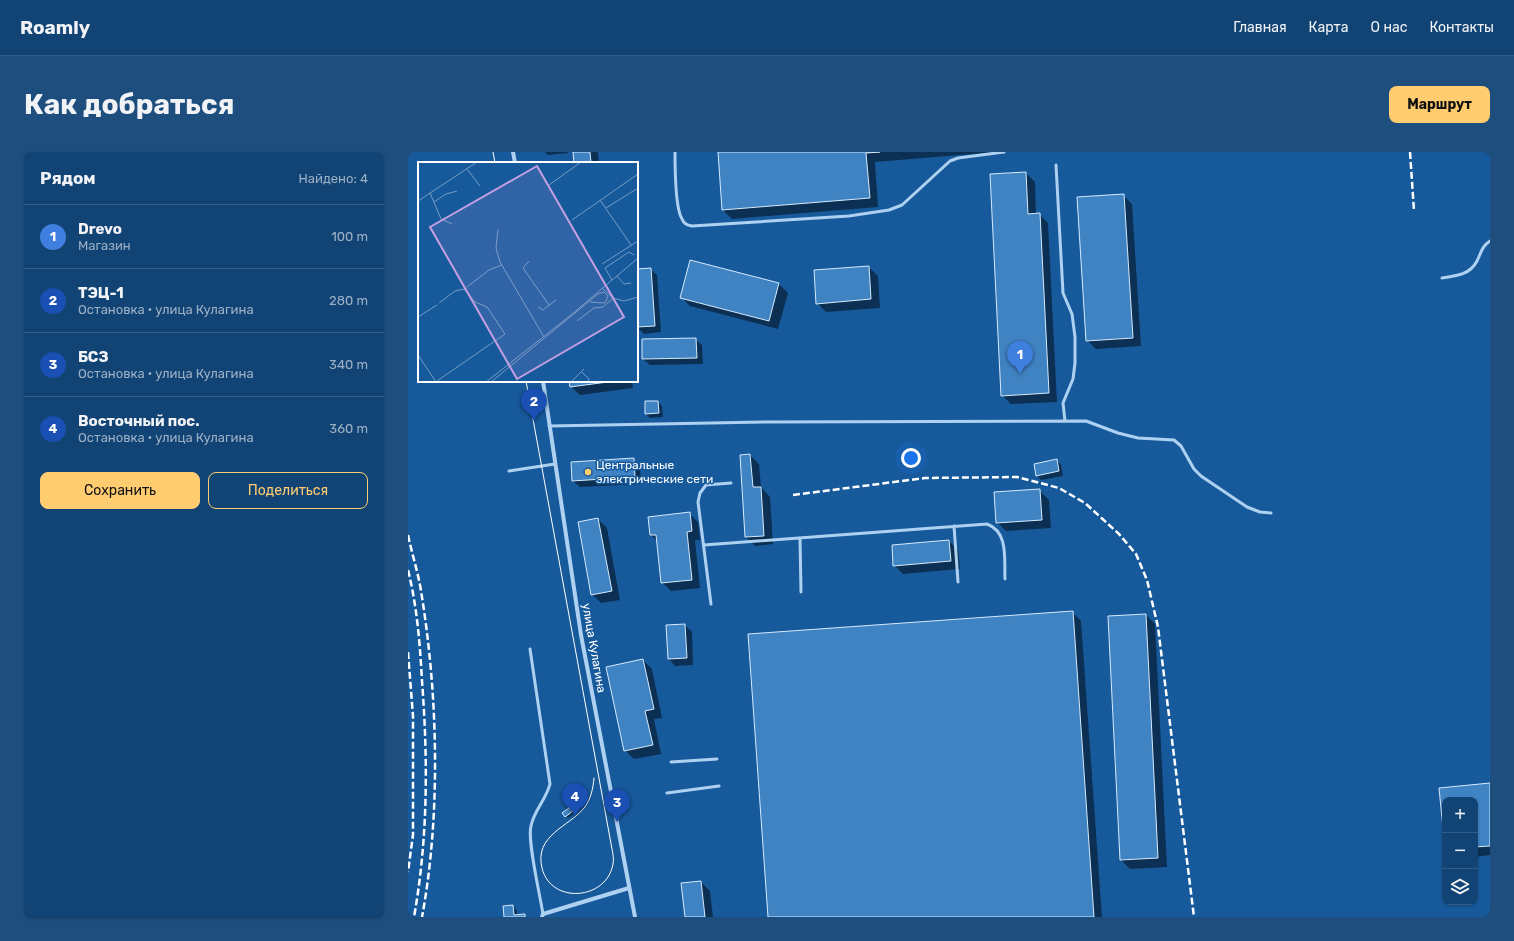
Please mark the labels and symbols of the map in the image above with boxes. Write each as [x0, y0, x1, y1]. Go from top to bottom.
inset map [418, 162, 638, 382]
pin: 1 [1007, 341, 1033, 374]
pin: 2 [521, 388, 547, 421]
your location [901, 448, 921, 468]
place label: Центральные электрические сети [596, 458, 713, 486]
marker: Центральные электрические сети [583, 467, 593, 477]
street label: улица Кулагина [579, 602, 609, 694]
pin: 4 [562, 783, 588, 816]
pin: 3 [604, 789, 630, 822]

